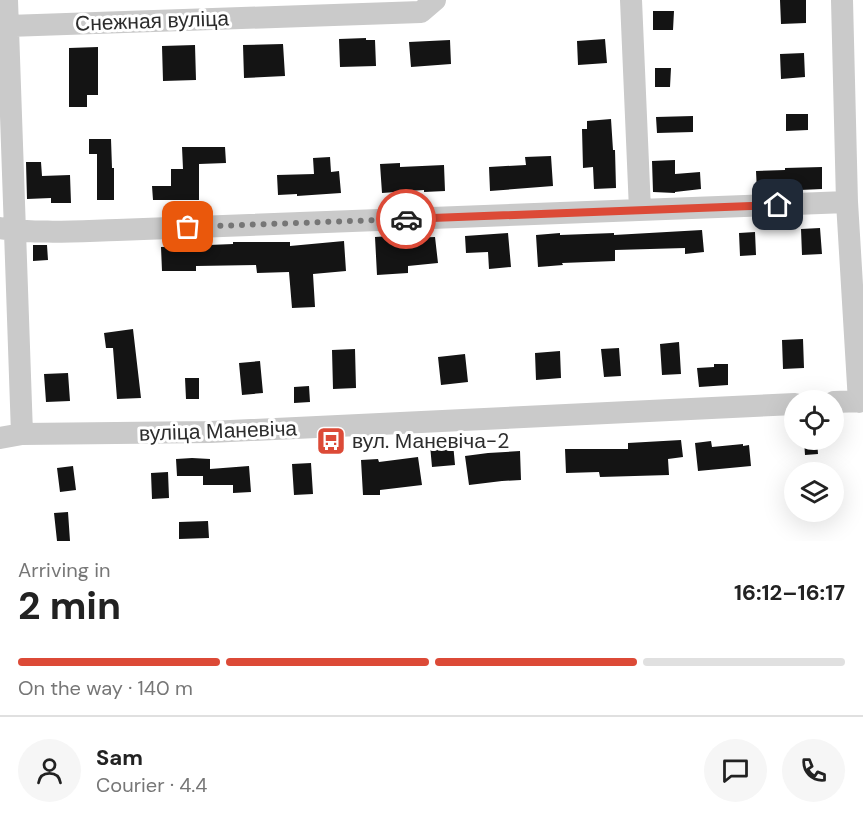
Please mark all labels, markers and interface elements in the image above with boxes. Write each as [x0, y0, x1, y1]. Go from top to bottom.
street label: Снежная вуліца [75, 4, 230, 38]
pin [752, 179, 803, 230]
icon: home [761, 188, 794, 221]
courier [376, 189, 436, 249]
pin [162, 201, 213, 252]
icon: car [390, 203, 423, 236]
icon: bag [171, 210, 204, 243]
map controls [784, 390, 844, 522]
button: locate [784, 390, 844, 450]
street label: вуліца Маневіча [139, 414, 298, 448]
bus stop icon: вул. Маневіча-2 [315, 425, 347, 457]
place label: вул. Маневіча-2 [352, 427, 509, 455]
button: layers [784, 462, 844, 522]
text: Arriving in [18, 557, 110, 583]
text: 16:12–16:17 [734, 578, 845, 607]
text: 2 min [18, 580, 121, 631]
text: On the way · 140 m [18, 675, 193, 701]
button: person [18, 739, 81, 802]
button: chat [704, 739, 767, 802]
button: phone [782, 739, 845, 802]
text: Sam [96, 743, 143, 772]
text: Courier · 4.4 [96, 772, 207, 798]

